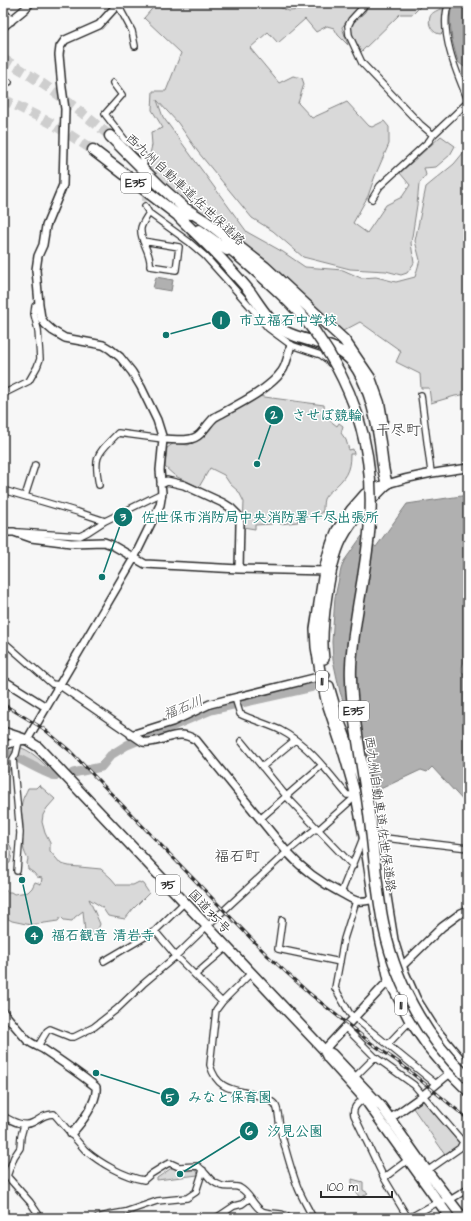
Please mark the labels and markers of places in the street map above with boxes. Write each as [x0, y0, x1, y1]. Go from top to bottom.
callout: 市立福石中学校 [211, 307, 345, 333]
callout: させぼ競輪 [264, 402, 370, 428]
callout: 佐世保市消防局中央消防署千尽出張所 [113, 504, 387, 530]
callout: 福石観音 清岩寺 [24, 922, 163, 948]
callout: みなと保育園 [160, 1084, 280, 1110]
callout: 汐見公園 [239, 1118, 331, 1144]

